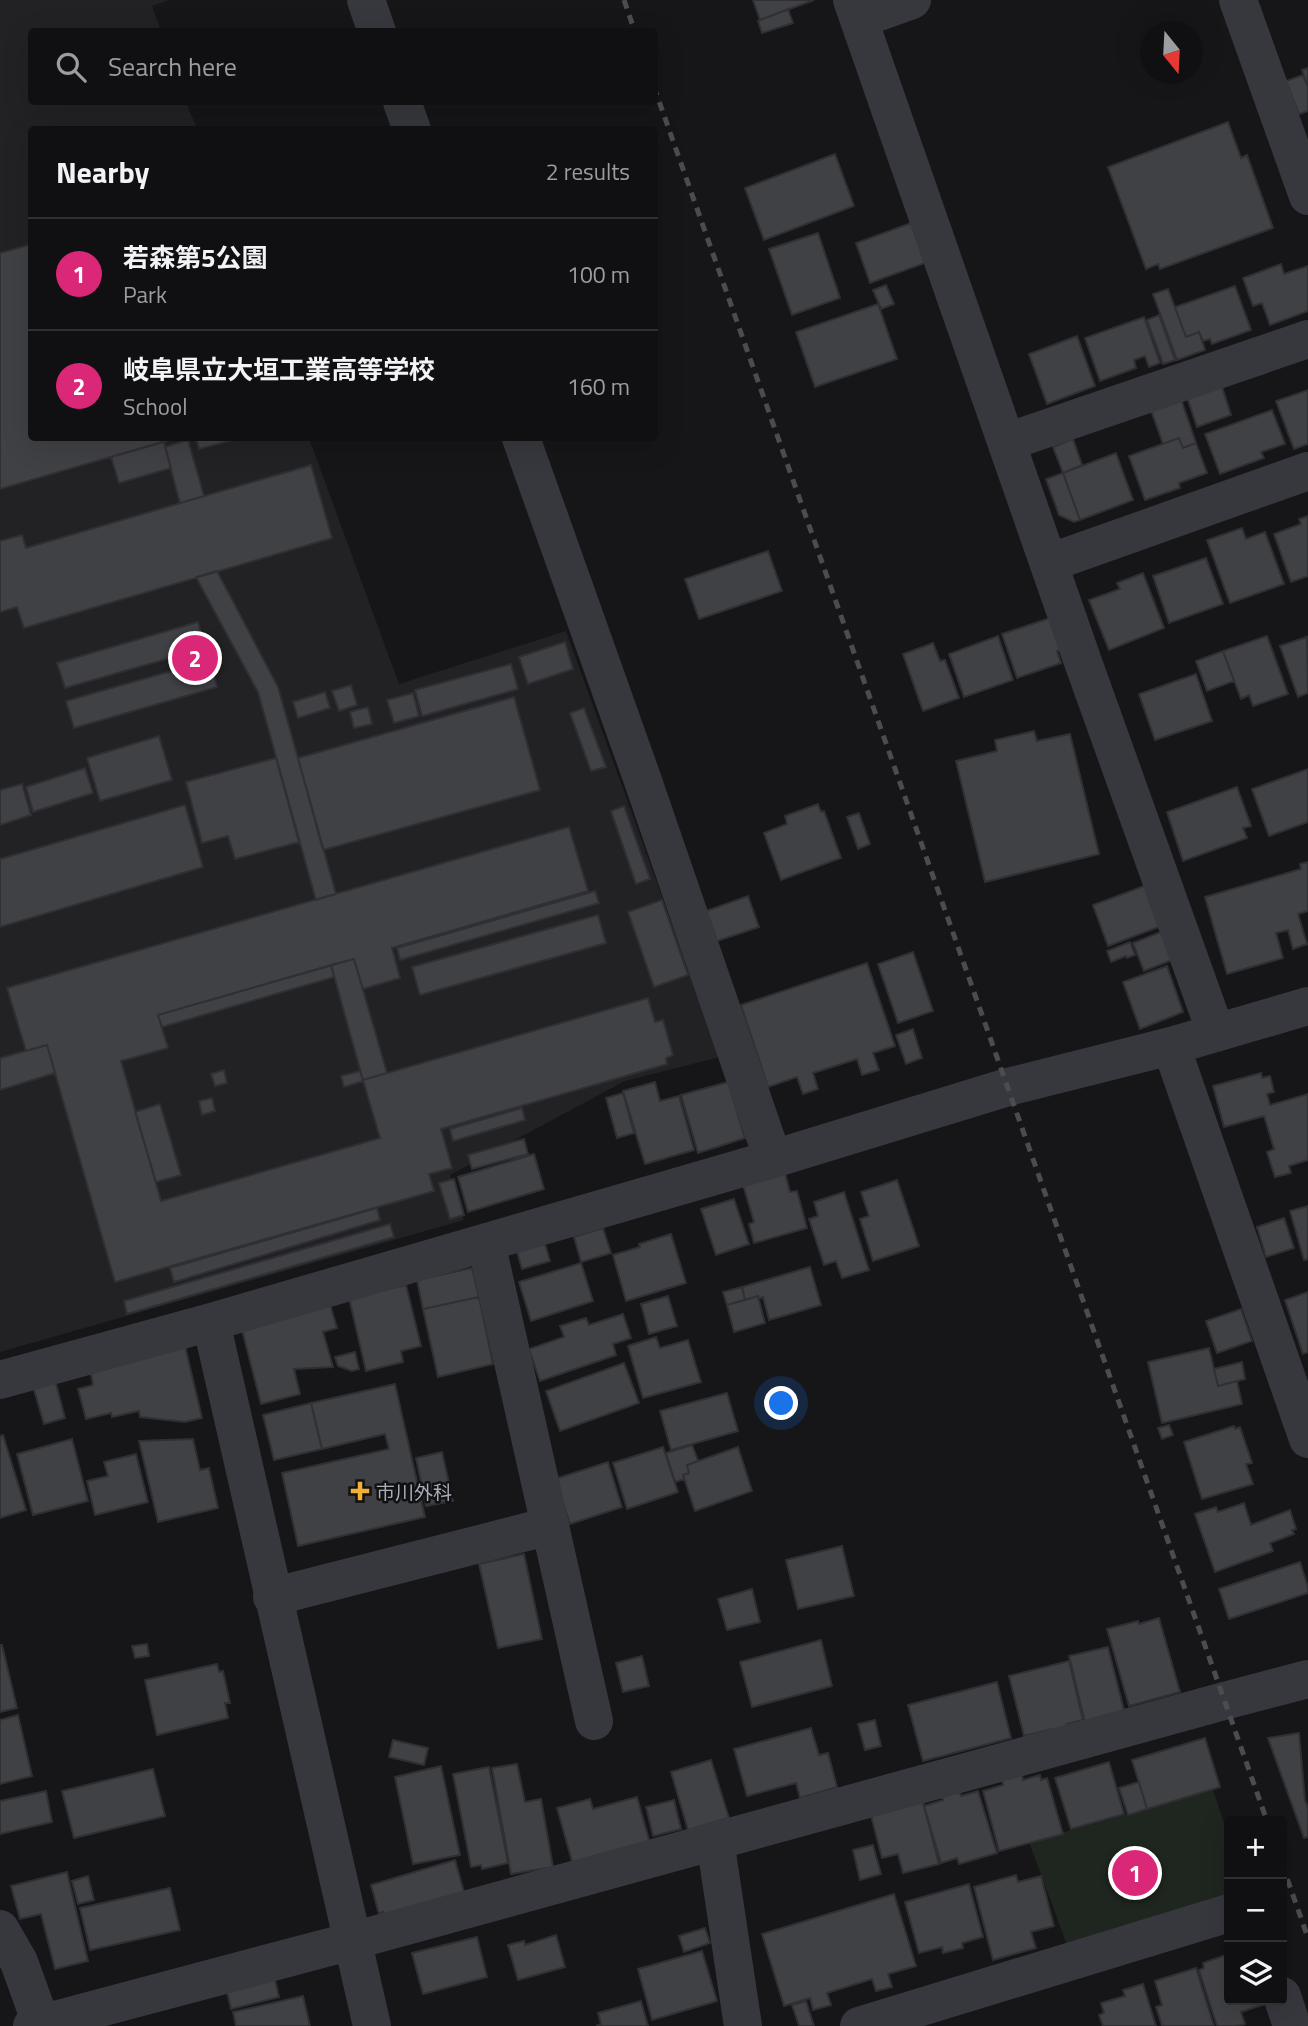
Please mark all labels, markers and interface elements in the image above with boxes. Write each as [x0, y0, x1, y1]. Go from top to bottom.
north arrow [1140, 21, 1203, 84]
search box [28, 28, 658, 105]
text: Search here [108, 47, 237, 86]
icon: search [52, 48, 90, 86]
text: Nearby [56, 149, 149, 195]
text: 2 results [546, 154, 630, 189]
text: 若森第5公園 [123, 238, 268, 277]
text: 1 [73, 257, 85, 292]
text: 100 m [567, 257, 630, 292]
text: Park [123, 277, 167, 312]
text: 岐阜県立大垣工業高等学校 [123, 350, 435, 389]
text: 2 [73, 369, 85, 404]
text: 160 m [567, 369, 630, 404]
text: School [123, 389, 187, 424]
pin: 2 [172, 632, 218, 684]
your location [764, 1386, 798, 1420]
place label: 市川外科 [376, 1477, 452, 1506]
marker: 市川外科 [350, 1481, 370, 1501]
map controls [1224, 1816, 1287, 2005]
button: + [1224, 1816, 1287, 1879]
pin: 1 [1112, 1847, 1158, 1899]
button: − [1224, 1879, 1287, 1942]
button: layers [1224, 1942, 1287, 2005]

